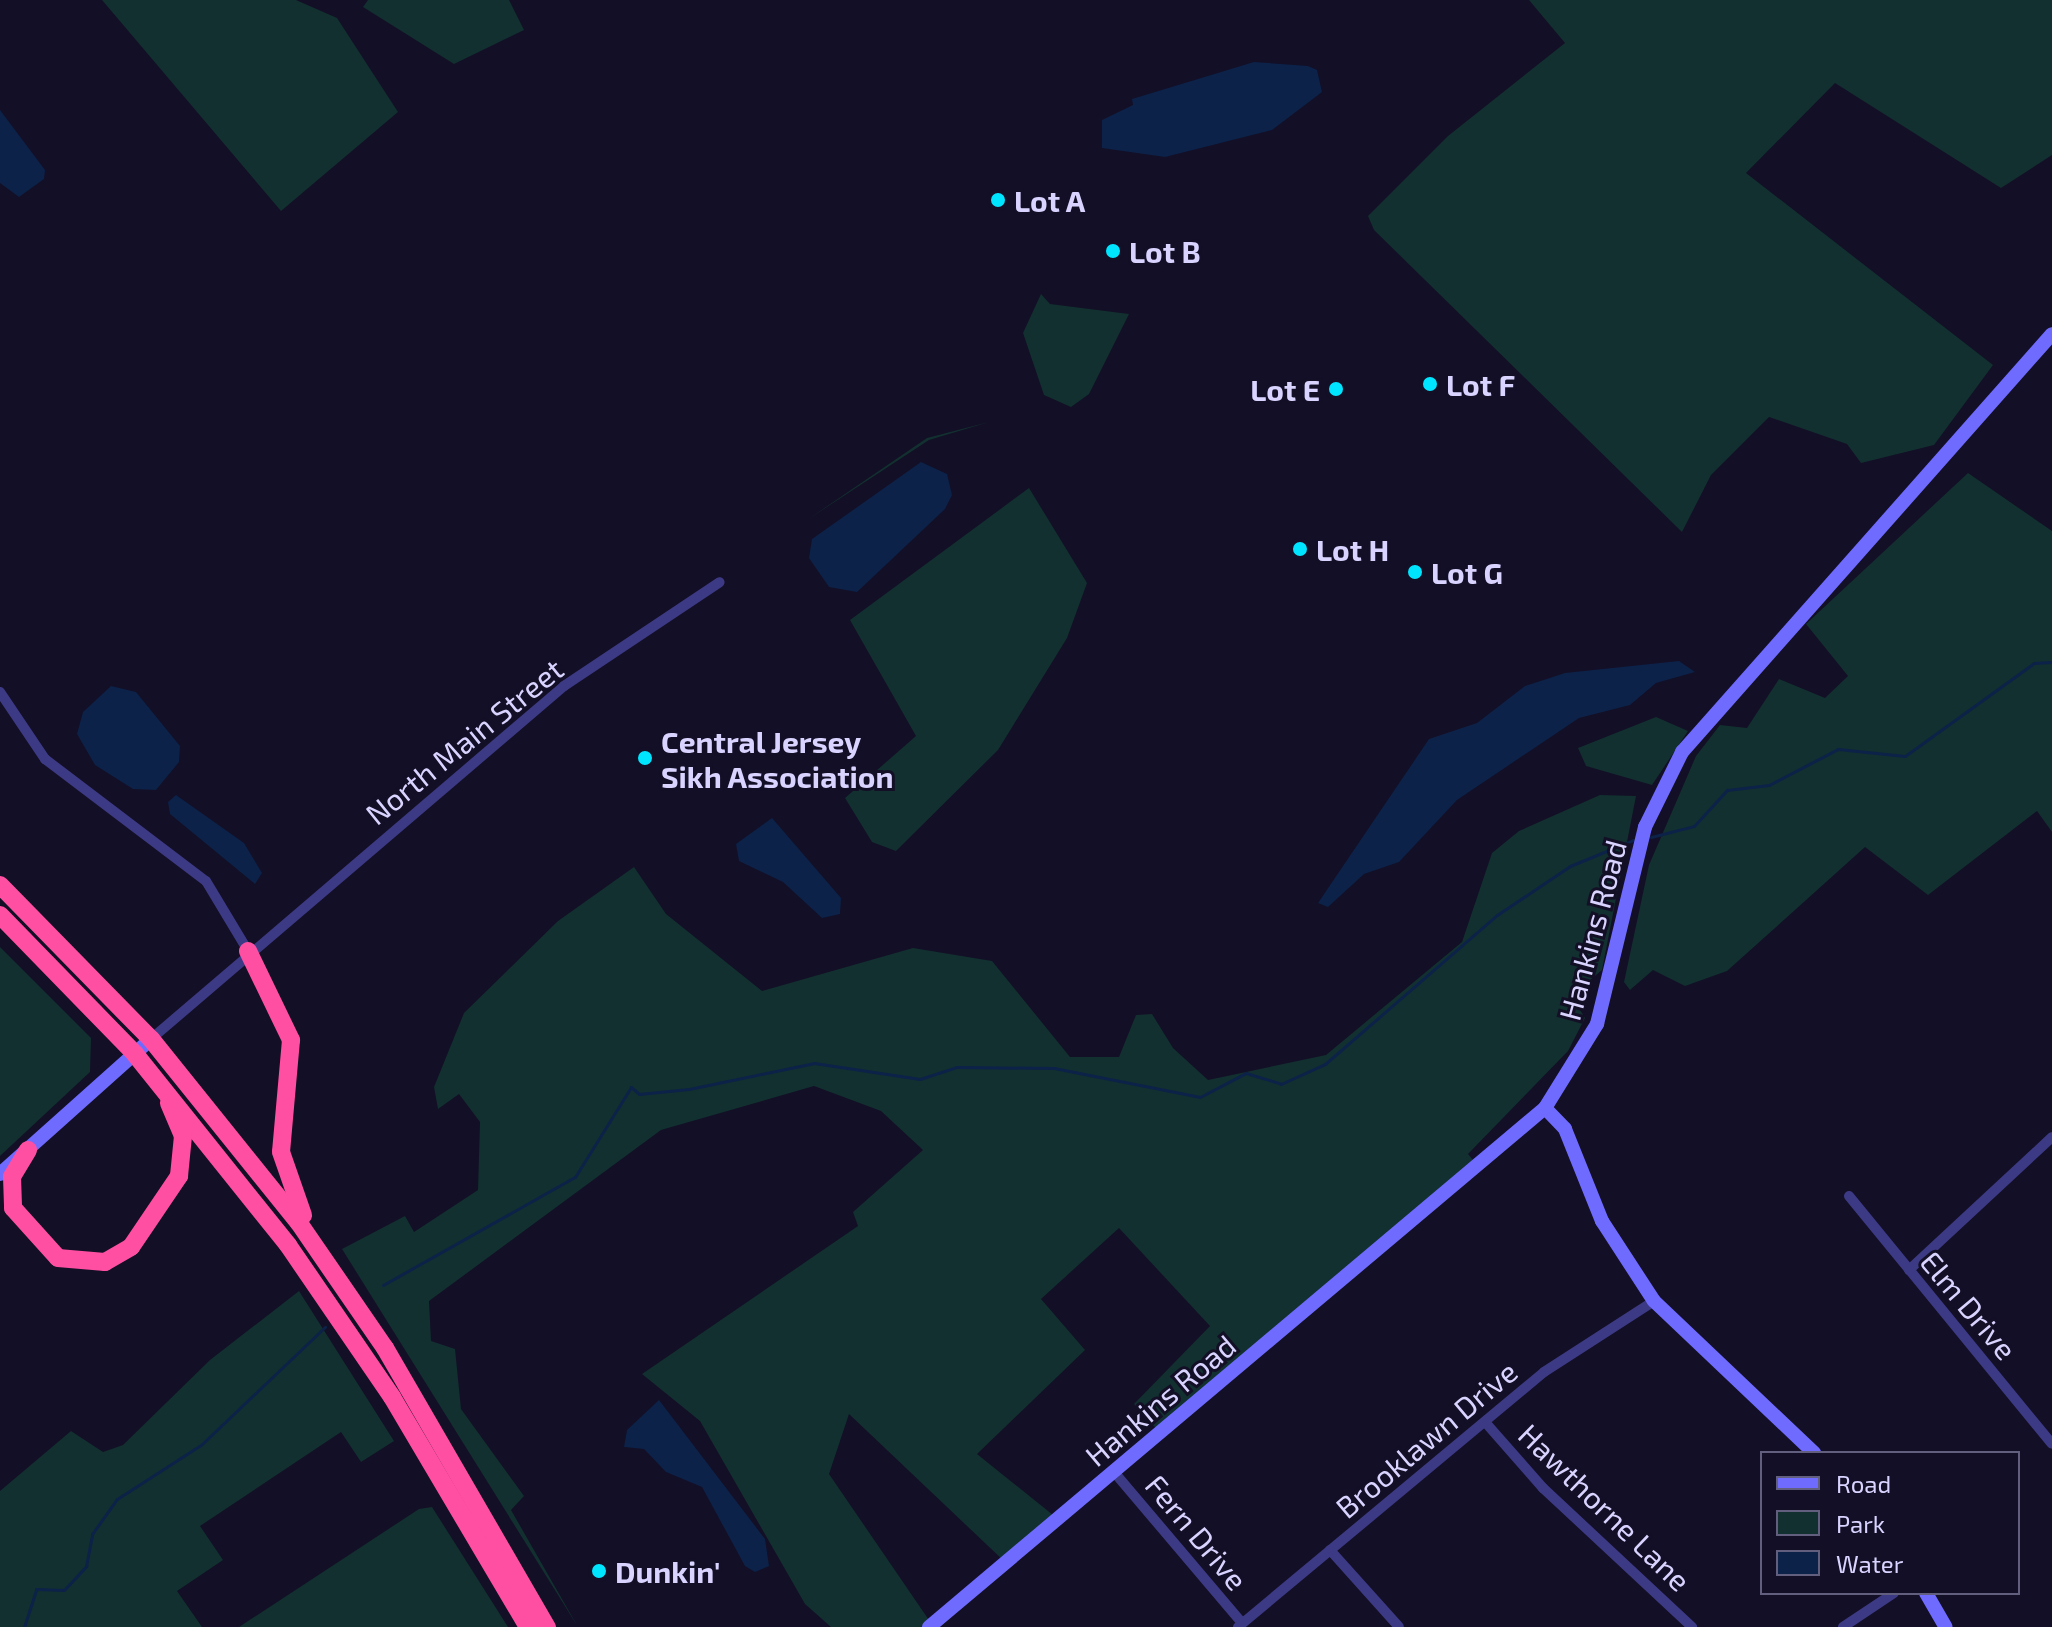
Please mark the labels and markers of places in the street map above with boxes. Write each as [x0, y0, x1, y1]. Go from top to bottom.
place label: Lot A [1014, 182, 1086, 218]
marker: Lot A [989, 191, 1007, 209]
place label: Lot B [1129, 233, 1201, 269]
marker: Lot B [1104, 242, 1122, 260]
place label: Lot F [1446, 366, 1515, 402]
place label: Lot E [1250, 371, 1320, 407]
marker: Lot F [1421, 375, 1439, 393]
marker: Lot E [1327, 380, 1345, 398]
place label: Lot H [1316, 531, 1389, 567]
marker: Lot H [1291, 540, 1309, 558]
place label: Lot G [1431, 554, 1503, 590]
marker: Lot G [1406, 563, 1424, 581]
place label: Central Jersey Sikh Association [661, 723, 894, 794]
marker: Central Jersey Sikh Association [636, 749, 654, 767]
place label: Dunkin' [615, 1553, 720, 1589]
marker: Dunkin' [590, 1562, 608, 1580]

